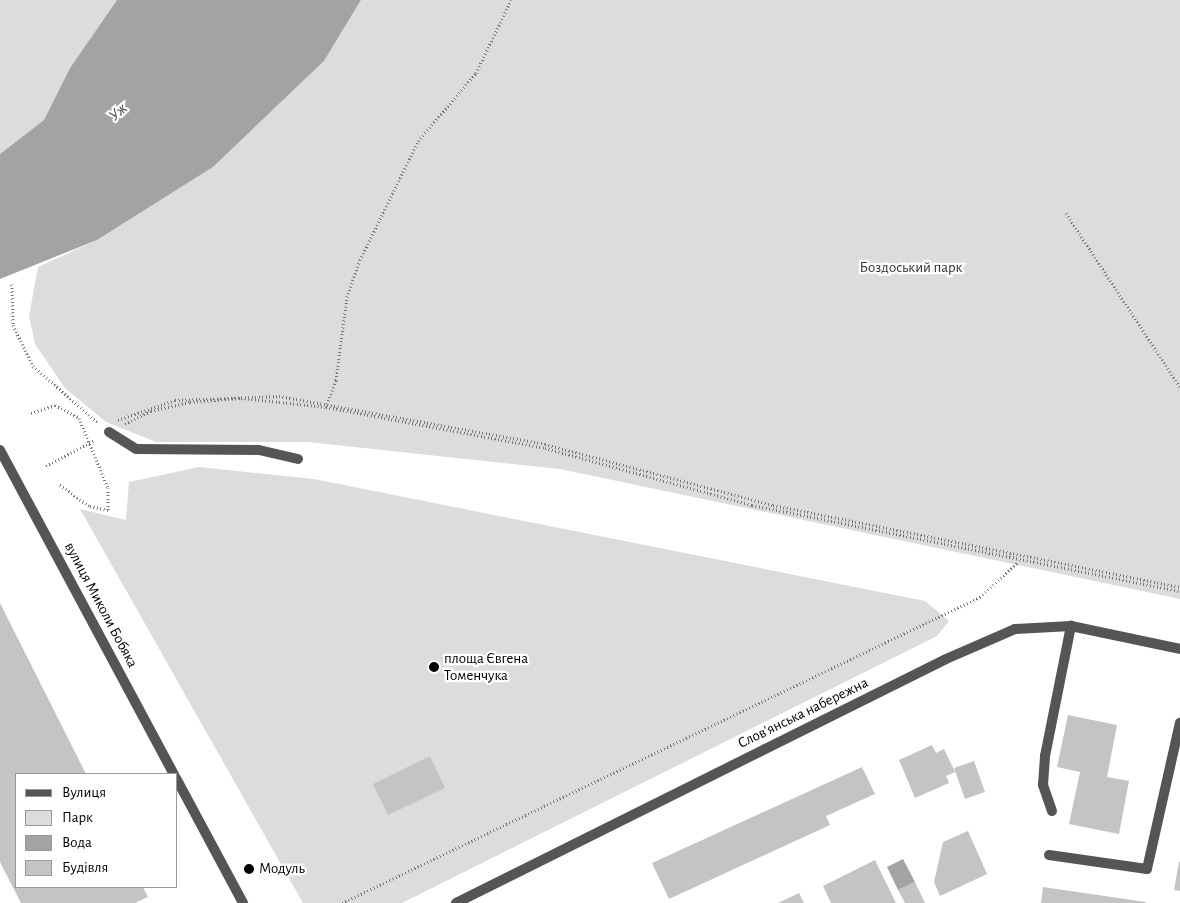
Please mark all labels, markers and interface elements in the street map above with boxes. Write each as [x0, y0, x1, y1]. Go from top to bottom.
water label: Уж [105, 99, 131, 125]
park label: Боздоський парк [860, 259, 962, 277]
street label: вулиця Миколи Бобяка [60, 539, 142, 671]
place label: площа Євгена Томенчука [444, 649, 528, 684]
marker: площа Євгена Томенчука [428, 661, 440, 673]
street label: Словʼянська набережна [735, 674, 871, 752]
legend [15, 773, 178, 888]
text: Вулиця [62, 785, 106, 800]
text: Парк [62, 810, 93, 825]
text: Вода [62, 835, 92, 850]
text: Будівля [62, 860, 108, 875]
place label: Модуль [259, 860, 305, 878]
marker: Модуль [243, 863, 255, 875]

